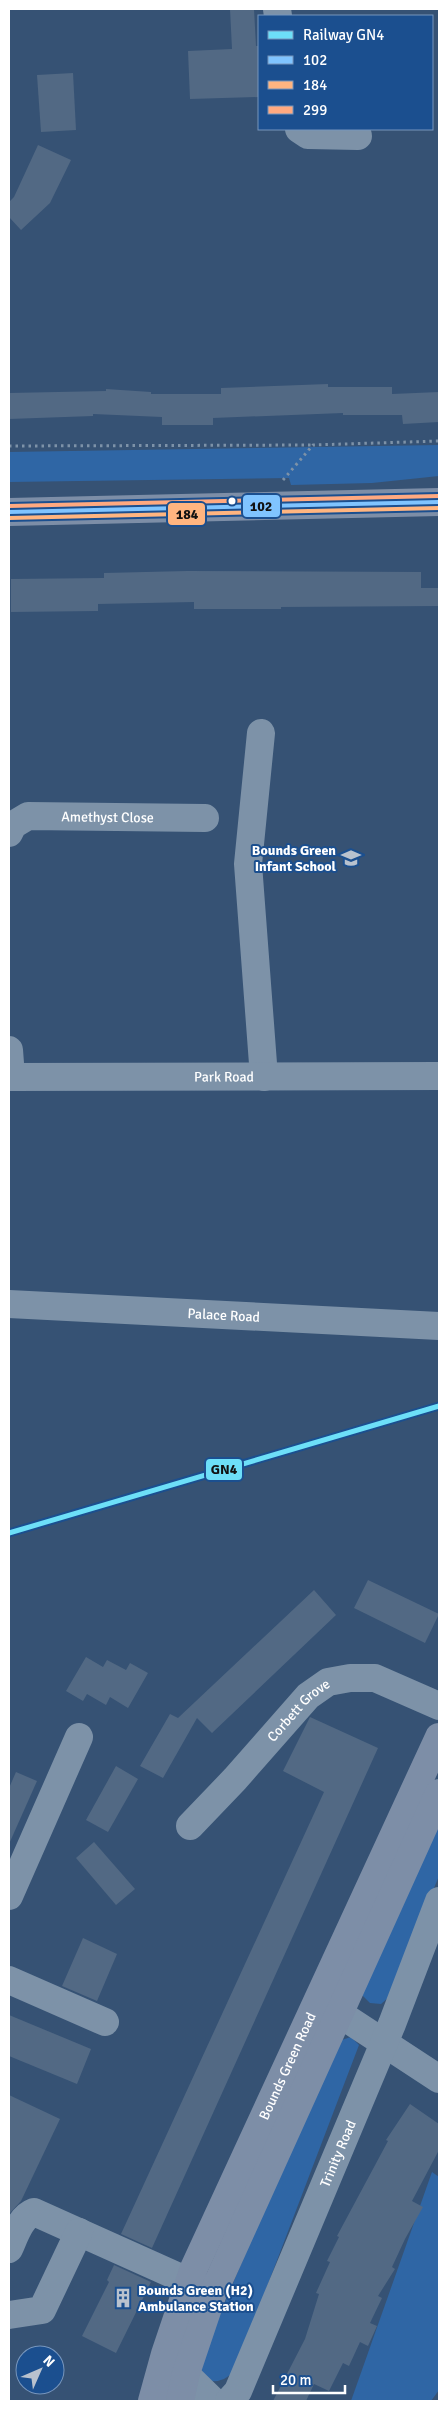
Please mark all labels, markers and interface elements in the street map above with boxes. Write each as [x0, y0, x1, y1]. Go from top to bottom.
legend [258, 15, 433, 130]
text: Railway GN4 [303, 26, 384, 44]
text: 102 [303, 51, 327, 69]
text: 184 [303, 76, 327, 94]
text: 299 [303, 101, 327, 119]
line badge: 102 [242, 494, 281, 518]
unlabelled marker [227, 496, 237, 506]
text: 102 [250, 498, 272, 515]
line badge: 184 [167, 502, 206, 526]
text: 184 [176, 506, 199, 523]
street label: Amethyst Close [61, 808, 154, 826]
place label: Bounds Green Infant School [252, 842, 337, 875]
school or university icon: Bounds Green Infant School [340, 847, 362, 869]
street label: Park Road [194, 1068, 254, 1085]
street label: Palace Road [187, 1305, 260, 1325]
line badge: GN4 [205, 1458, 243, 1481]
text: GN4 [211, 1461, 238, 1478]
street label: Corbett Grove [263, 1675, 333, 1745]
street label: Bounds Green Road [255, 2010, 319, 2122]
street label: Trinity Road [316, 2117, 359, 2190]
place label: Bounds Green (H2) Ambulance Station [138, 2282, 254, 2315]
building icon: Bounds Green (H2) Ambulance Station [112, 2287, 134, 2309]
north arrow [15, 2345, 65, 2395]
text: N [39, 2352, 58, 2371]
scale bar [273, 2362, 346, 2394]
text: 20 m [280, 2371, 311, 2389]

